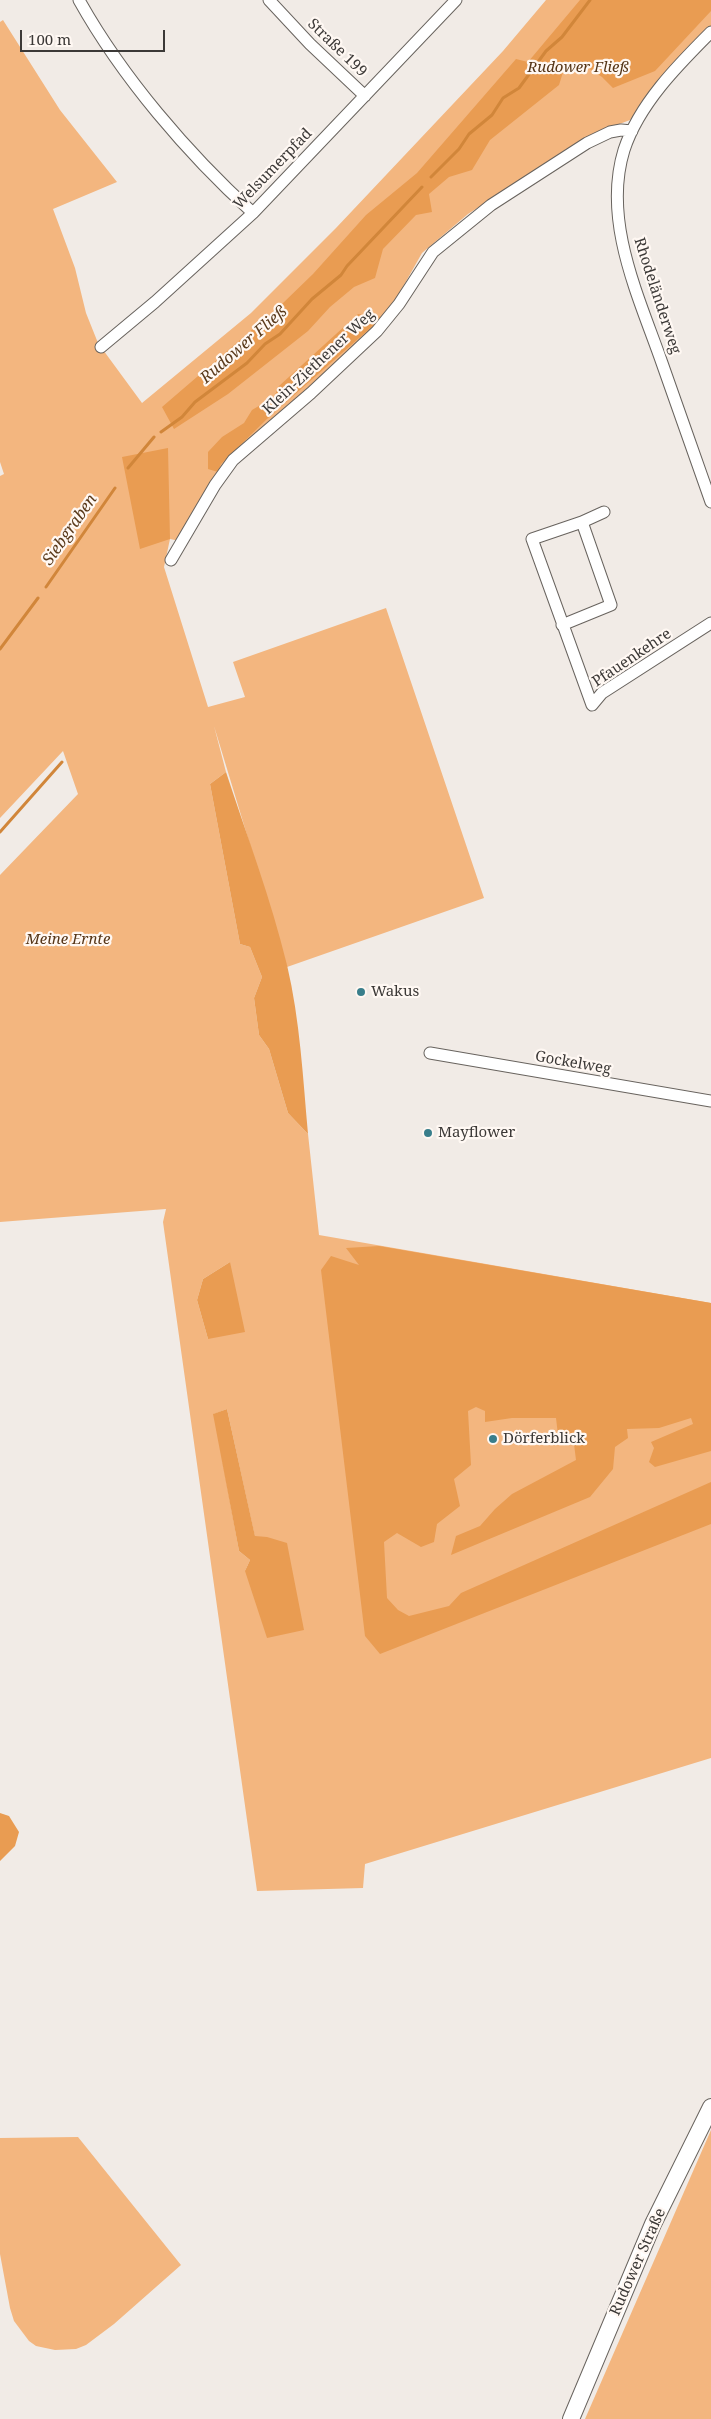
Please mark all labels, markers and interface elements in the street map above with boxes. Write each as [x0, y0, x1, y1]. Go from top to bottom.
street label: Straße 199 [304, 15, 370, 81]
scale bar [22, 20, 168, 52]
text: 100 m [28, 29, 71, 49]
park label: Rudower Fließ [527, 59, 629, 77]
street label: Welsumerpfad [230, 125, 316, 213]
street label: Rhodeländerweg [630, 236, 684, 356]
water label: Rudower Fließ [197, 302, 291, 388]
street label: Klein-Ziethener Weg [259, 305, 379, 419]
water label: Siebgraben [39, 491, 101, 569]
street label: Pfauenkehre [589, 625, 675, 691]
park label: Meine Ernte [26, 931, 110, 949]
place label: Wakus [371, 983, 419, 1001]
marker: Wakus [355, 986, 367, 998]
street label: Gockelweg [534, 1047, 612, 1079]
place label: Mayflower [438, 1124, 515, 1142]
marker: Mayflower [422, 1127, 434, 1139]
place label: Dörferblick [503, 1430, 585, 1448]
marker: Dörferblick [487, 1433, 499, 1445]
street label: Rudower Straße [606, 2206, 670, 2318]

